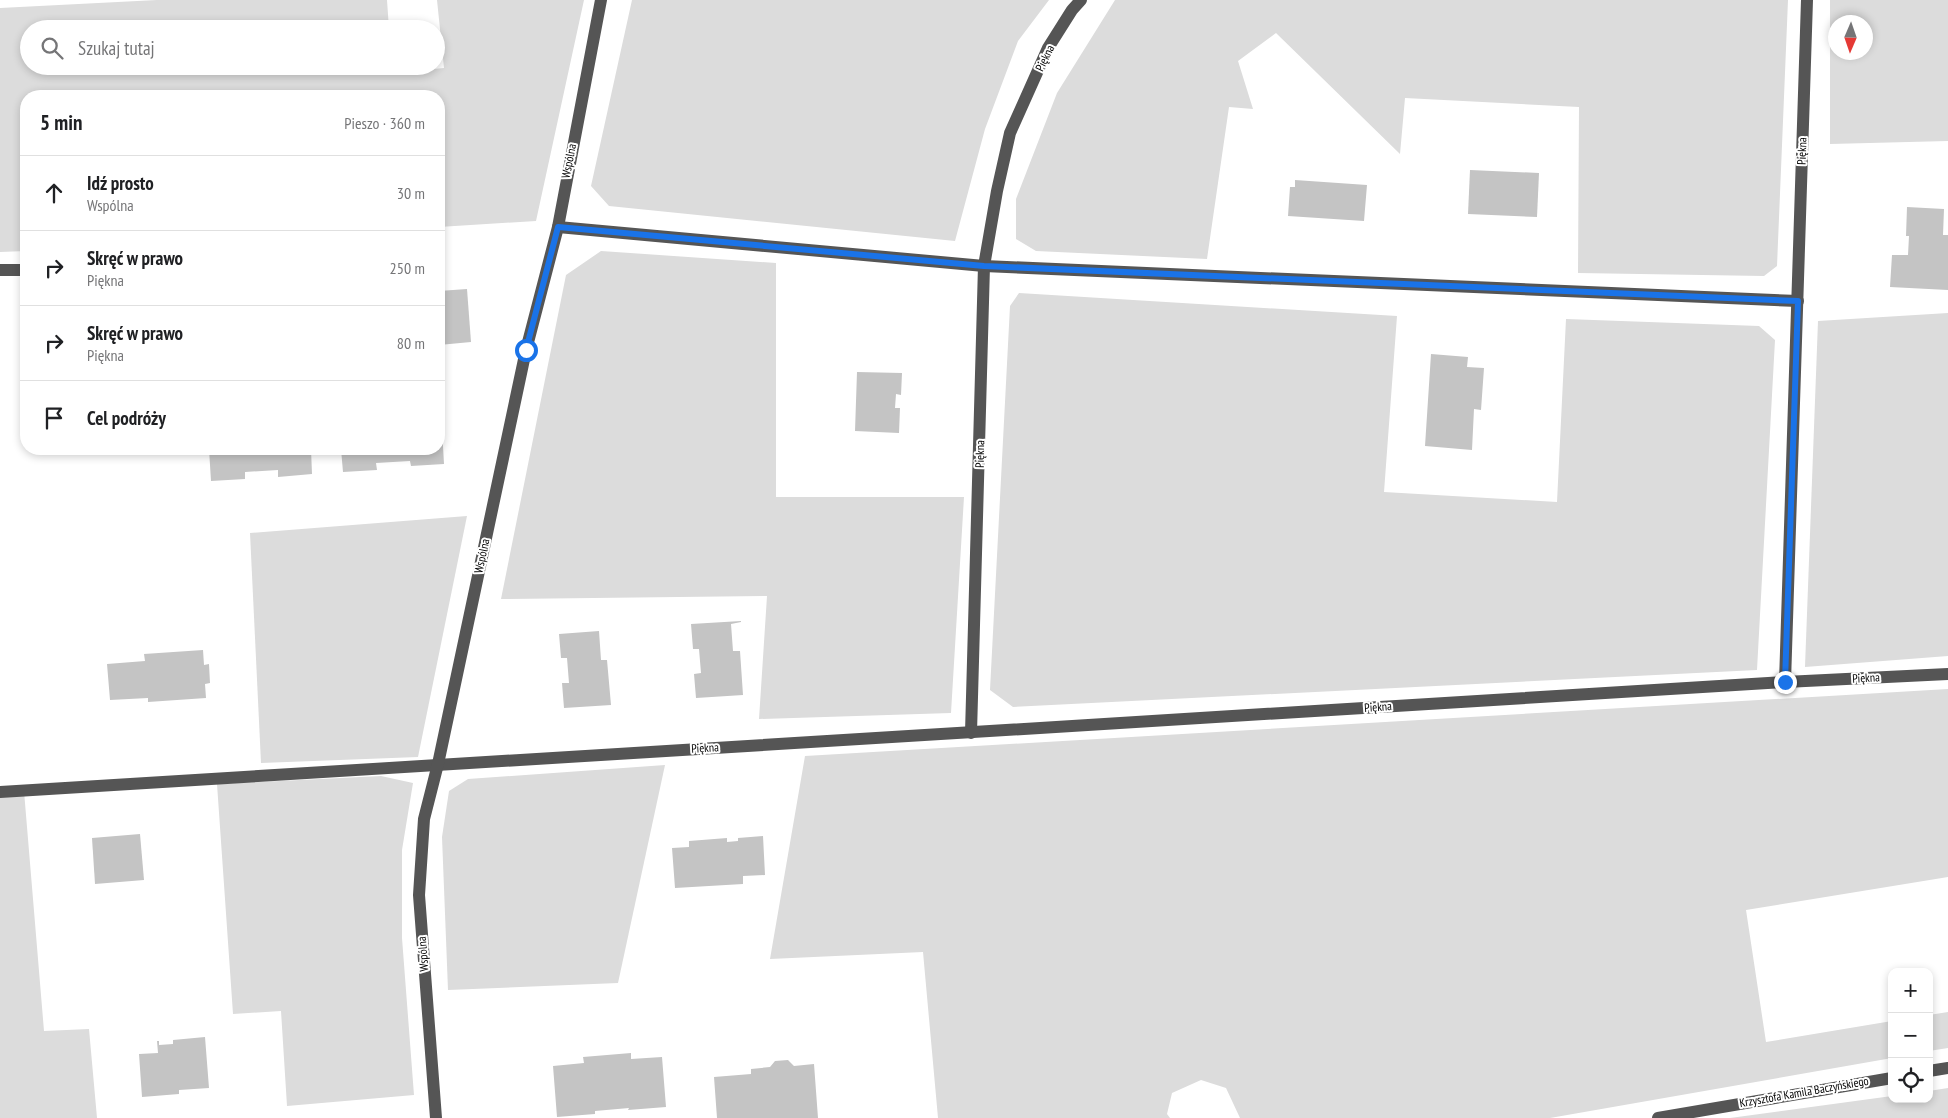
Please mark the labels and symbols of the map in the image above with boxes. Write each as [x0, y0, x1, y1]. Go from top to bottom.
north arrow [1828, 15, 1873, 60]
street label: Piękna [1032, 42, 1057, 73]
street label: Piękna [1794, 137, 1809, 165]
street label: Wspólna [558, 142, 579, 180]
route start [515, 339, 538, 362]
street label: Piękna [972, 440, 987, 468]
street label: Wspólna [471, 537, 493, 575]
street label: Piękna [1852, 669, 1880, 686]
route end [1774, 671, 1797, 694]
street label: Piękna [1364, 698, 1392, 715]
street label: Piękna [691, 739, 719, 756]
street label: Wspólna [414, 936, 431, 972]
street label: Krzysztofa Kamila Baczyńskiego [1738, 1073, 1870, 1110]

